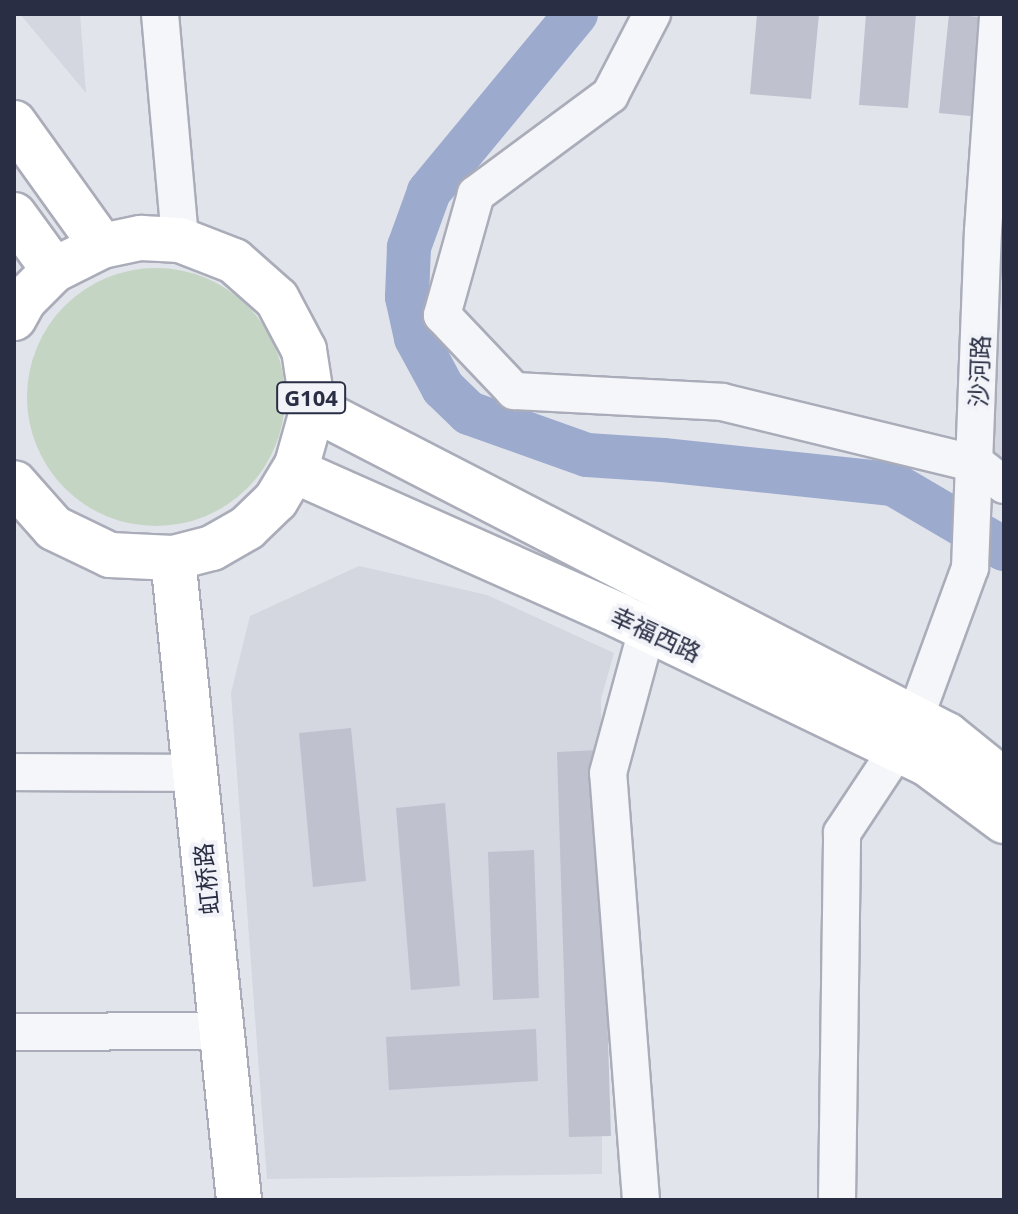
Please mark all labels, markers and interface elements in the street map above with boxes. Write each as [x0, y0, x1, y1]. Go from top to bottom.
street label: 沙河路 [963, 335, 995, 407]
road number: G104 [275, 380, 347, 416]
street label: 幸福西路 [606, 601, 706, 667]
street label: 虹桥路 [188, 842, 224, 916]

